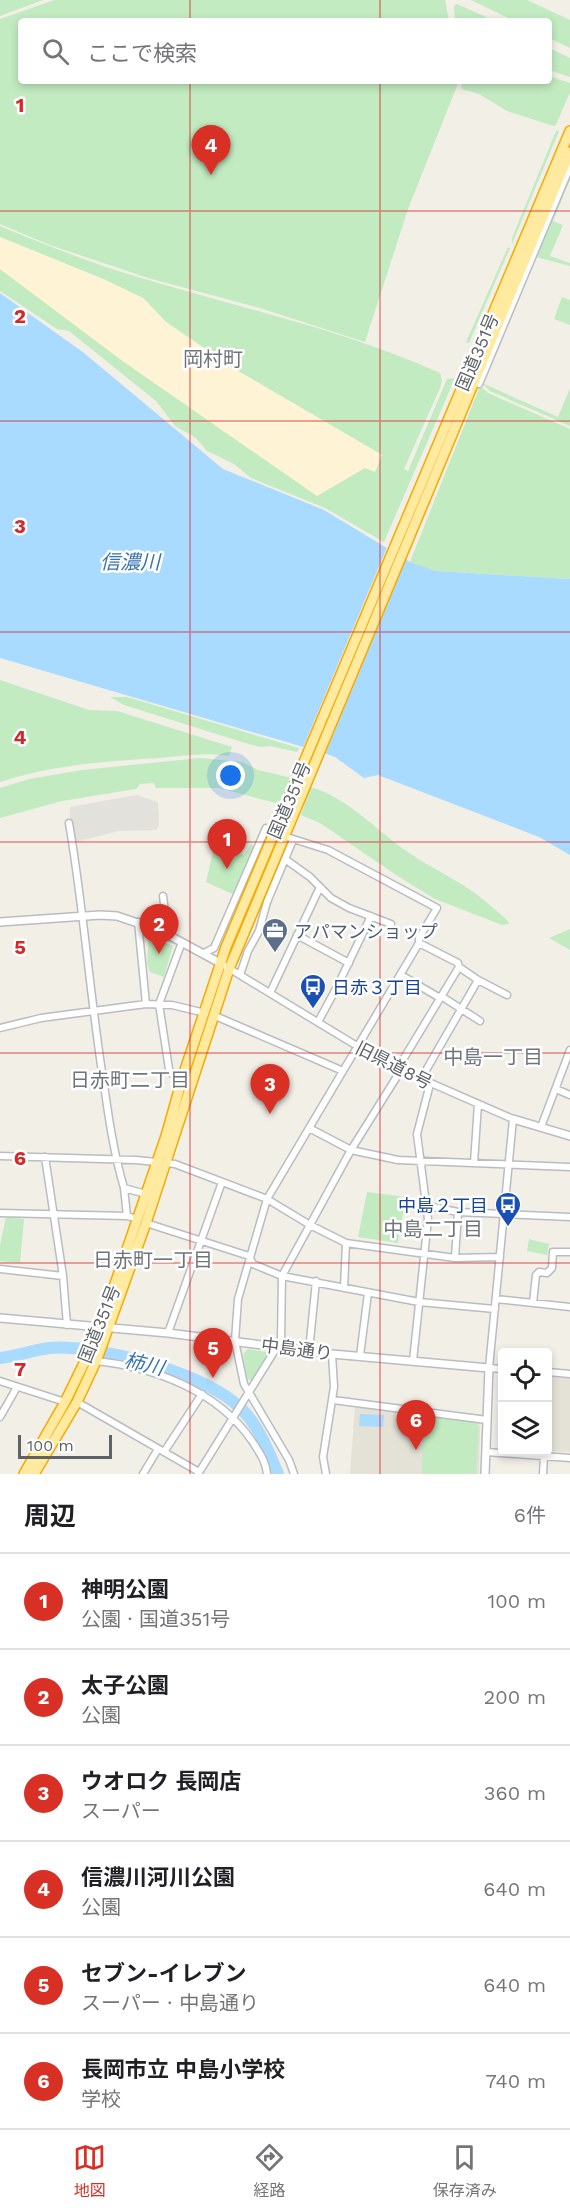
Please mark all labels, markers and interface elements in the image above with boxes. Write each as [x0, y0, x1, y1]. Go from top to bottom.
search box [18, 18, 552, 84]
icon: search [39, 35, 72, 68]
text: ここで検索 [87, 41, 197, 66]
text: 1 [16, 93, 24, 117]
pin: 4 [192, 126, 230, 175]
text: 2 [14, 304, 26, 328]
street label: 国道351号 [451, 310, 503, 394]
district label: 岡村町 [183, 347, 243, 371]
text: 3 [14, 514, 26, 538]
water label: 信濃川 [100, 550, 162, 574]
text: 4 [14, 725, 27, 749]
street label: 国道351号 [263, 758, 315, 842]
your location [216, 761, 245, 790]
pin: 1 [208, 820, 246, 869]
pin: 2 [140, 904, 178, 954]
office icon: アパマンショップ [260, 916, 290, 954]
place label: アパマンショップ [294, 921, 438, 942]
text: 5 [14, 935, 26, 959]
bus stop icon: 日赤３丁目 [298, 972, 328, 1010]
place label: 日赤３丁目 [332, 977, 422, 998]
street label: 旧県道8号 [352, 1037, 436, 1093]
district label: 中島一丁目 [443, 1045, 543, 1069]
pin: 3 [250, 1064, 290, 1114]
district label: 日赤町二丁目 [70, 1068, 190, 1092]
text: 6 [14, 1146, 26, 1170]
bus stop icon: 中島２丁目 [493, 1190, 523, 1228]
place label: 中島２丁目 [398, 1195, 488, 1216]
district label: 中島二丁目 [383, 1217, 483, 1241]
district label: 日赤町一丁目 [93, 1248, 213, 1272]
street label: 国道351号 [74, 1282, 124, 1366]
pin: 5 [194, 1328, 232, 1378]
street label: 中島通り [260, 1334, 334, 1364]
water label: 柿川 [122, 1348, 168, 1381]
map controls [498, 1348, 552, 1456]
button: locate [498, 1348, 552, 1402]
text: 7 [14, 1357, 26, 1381]
pin: 6 [396, 1400, 436, 1450]
button: layers [498, 1402, 552, 1456]
scale bar [18, 1432, 112, 1460]
text: 100 m [27, 1436, 74, 1455]
text: 周辺 [24, 1501, 76, 1531]
text: 6件 [514, 1503, 546, 1527]
text: 神明公園 [81, 1577, 169, 1602]
text: 1 [39, 1589, 48, 1613]
text: 100 m [487, 1589, 546, 1613]
text: 公園 · 国道351号 [81, 1607, 230, 1631]
text: 太子公園 [81, 1673, 169, 1698]
text: 2 [38, 1685, 49, 1709]
text: 200 m [484, 1685, 546, 1709]
text: 公園 [81, 1703, 121, 1727]
text: ウオロク 長岡店 [81, 1769, 241, 1794]
text: 3 [38, 1781, 49, 1805]
text: 360 m [484, 1781, 546, 1805]
text: スーパー [81, 1799, 161, 1823]
text: 信濃川河川公園 [81, 1865, 235, 1890]
text: 4 [37, 1877, 50, 1901]
text: 640 m [483, 1877, 546, 1901]
text: 公園 [81, 1895, 121, 1919]
text: セブン-イレブン [81, 1961, 247, 1986]
text: 5 [38, 1973, 49, 1997]
text: 640 m [483, 1973, 546, 1997]
text: スーパー · 中島通り [81, 1991, 259, 2015]
text: 長岡市立 中島小学校 [81, 2057, 285, 2082]
text: 6 [37, 2069, 50, 2093]
text: 740 m [486, 2069, 546, 2093]
text: 学校 [81, 2087, 121, 2111]
tab: 地図 [73, 2141, 106, 2201]
tab: 経路 [253, 2141, 286, 2201]
tab: 保存済み [433, 2141, 497, 2201]

